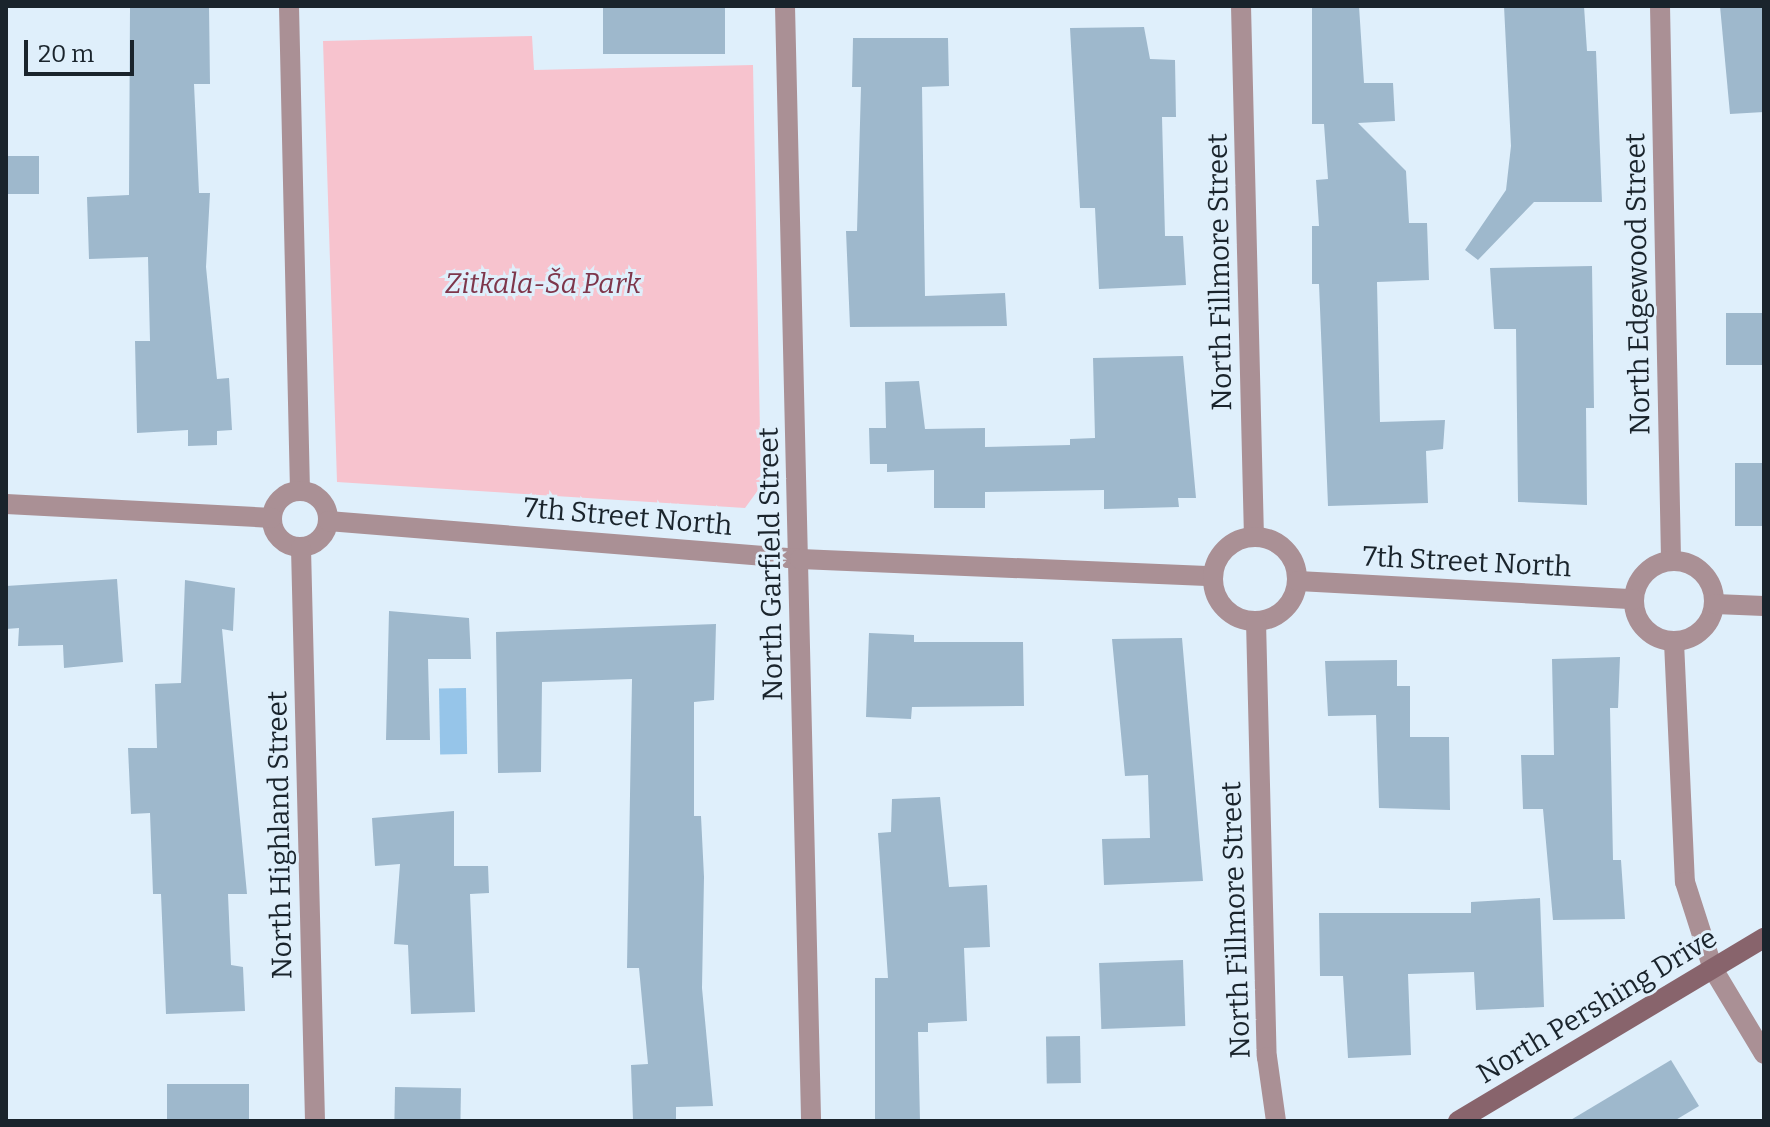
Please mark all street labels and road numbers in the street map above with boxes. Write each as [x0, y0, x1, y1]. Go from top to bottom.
street label: North Fillmore Street [1201, 133, 1239, 411]
street label: North Edgewood Street [1619, 133, 1657, 435]
street label: North Garfield Street [752, 427, 790, 701]
street label: 7th Street North [522, 491, 734, 543]
street label: 7th Street North [1362, 540, 1572, 584]
street label: North Highland Street [261, 691, 299, 979]
street label: North Fillmore Street [1214, 781, 1258, 1059]
street label: North Pershing Drive [1471, 921, 1723, 1091]

